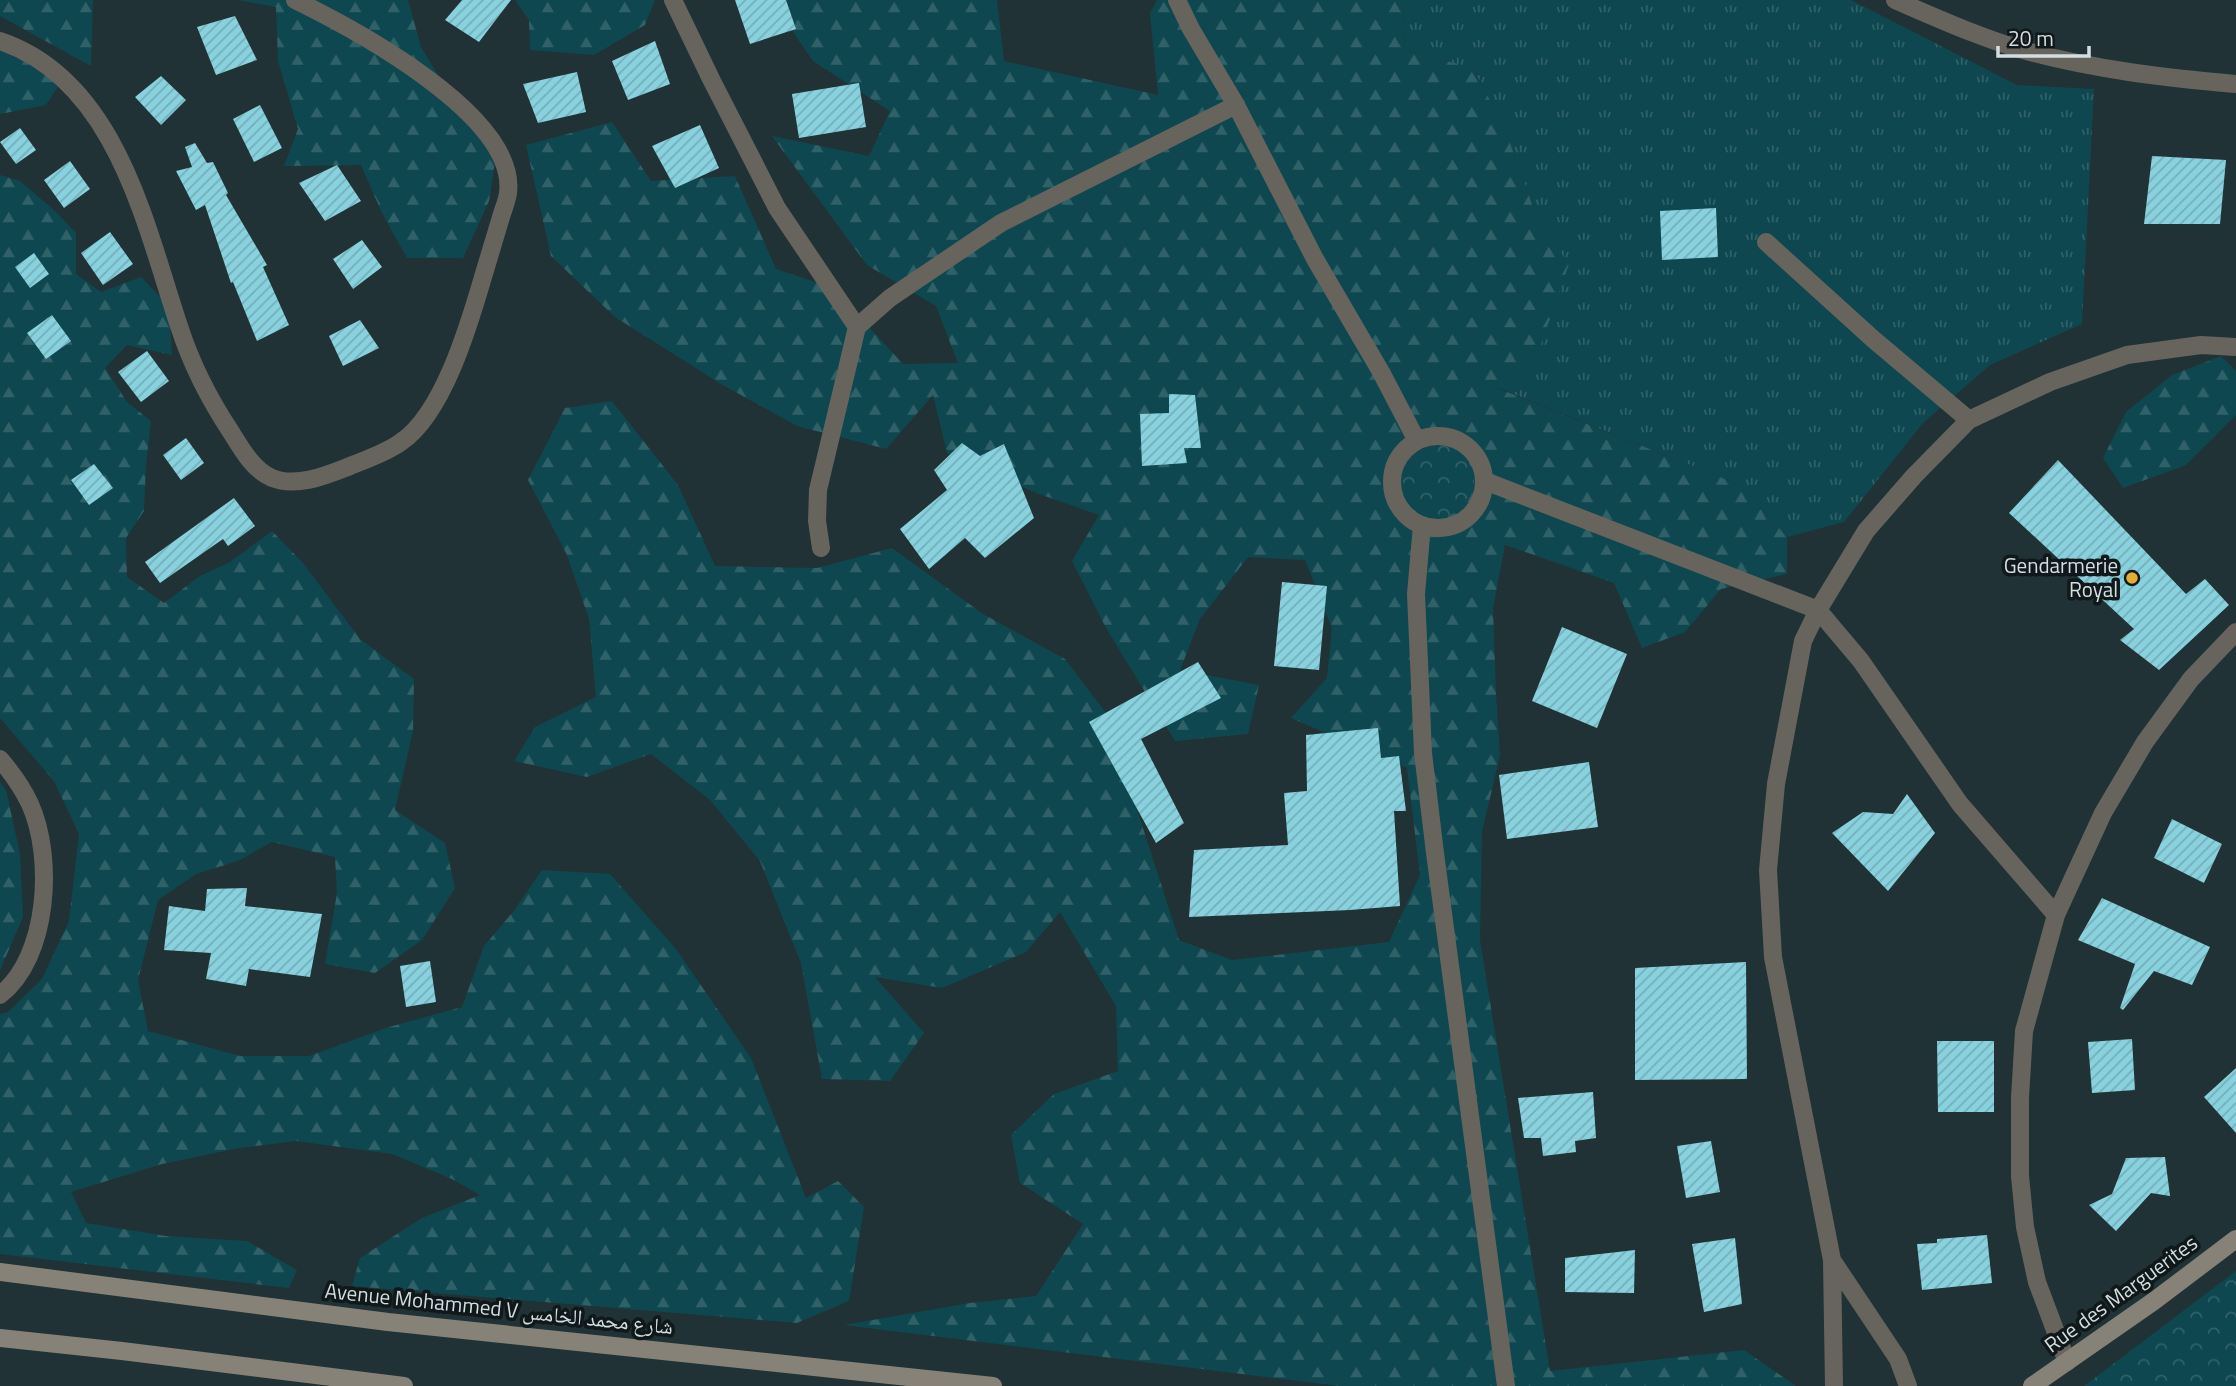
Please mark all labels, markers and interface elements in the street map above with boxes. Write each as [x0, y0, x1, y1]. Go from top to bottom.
scale bar [1998, 14, 2089, 58]
text: 20 m [2008, 22, 2054, 54]
place label: Gendarmerie Royal [2004, 549, 2118, 605]
marker: Gendarmerie Royal [2124, 570, 2140, 586]
street label: Rue des Marguerites [2037, 1227, 2204, 1360]
street label: Avenue Mohammed V شارع محمد الخامس [323, 1274, 675, 1342]

